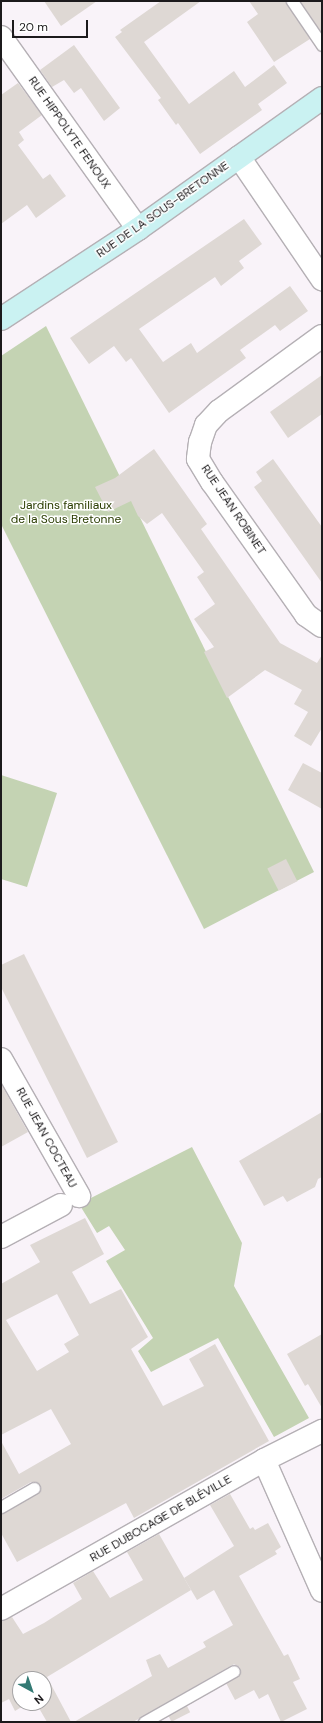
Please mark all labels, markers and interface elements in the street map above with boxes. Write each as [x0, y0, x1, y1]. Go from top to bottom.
scale bar [14, 12, 90, 38]
text: 20 m [19, 19, 48, 35]
street label: RUE HIPPOLYTE FENOUX [25, 74, 113, 192]
street label: RUE DE LA SOUS-BRETONNE [94, 159, 232, 261]
street label: RUE JEAN ROBINET [198, 462, 268, 558]
park label: Jardins familiaux de la Sous Bretonne [11, 499, 121, 527]
street label: RUE JEAN COCTEAU [12, 1085, 80, 1191]
street label: RUE DUBOCAGE DE BLÉVILLE [88, 1472, 234, 1566]
north arrow [12, 1671, 52, 1711]
text: N [31, 1691, 47, 1707]

